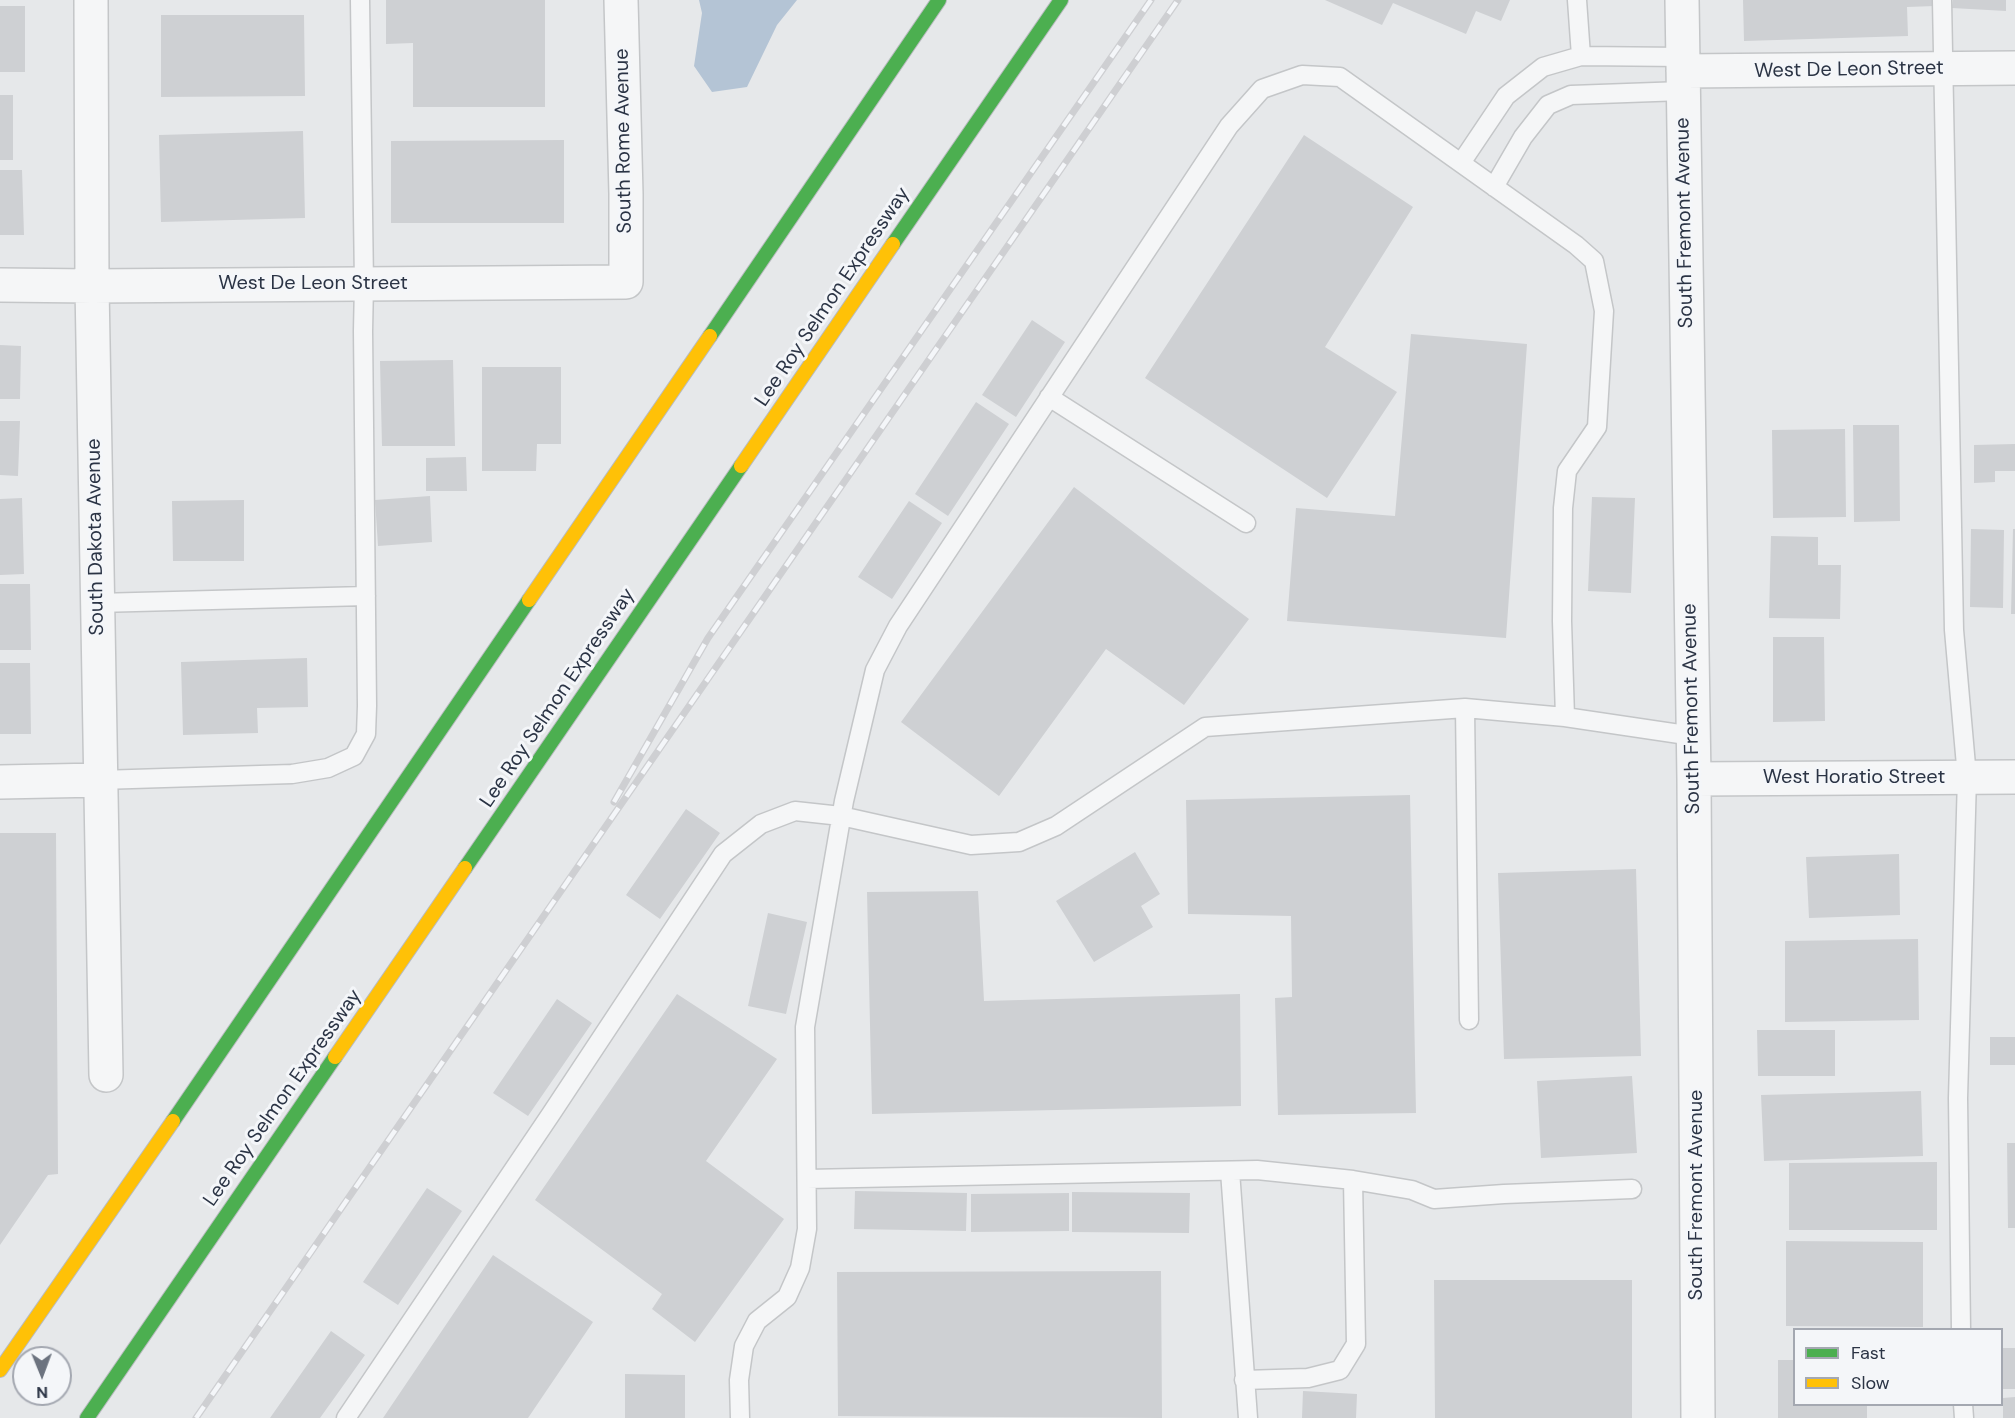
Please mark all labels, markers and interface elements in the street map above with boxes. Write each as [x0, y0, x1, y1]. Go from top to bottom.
street label: South Rome Avenue [610, 48, 638, 234]
street label: West De Leon Street [1754, 56, 1944, 84]
street label: South Fremont Avenue [1671, 117, 1699, 329]
street label: Lee Roy Selmon Expressway [751, 183, 915, 411]
street label: West De Leon Street [218, 272, 408, 296]
street label: South Dakota Avenue [82, 438, 110, 636]
street label: Lee Roy Selmon Expressway [476, 584, 640, 812]
street label: South Fremont Avenue [1678, 603, 1706, 815]
street label: West Horatio Street [1763, 766, 1945, 790]
street label: Lee Roy Selmon Expressway [199, 985, 367, 1211]
street label: South Fremont Avenue [1685, 1090, 1709, 1300]
legend [1793, 1328, 2003, 1406]
text: Fast [1851, 1341, 1886, 1365]
north arrow [12, 1346, 72, 1406]
text: Slow [1851, 1371, 1890, 1395]
text: N [36, 1382, 48, 1403]

